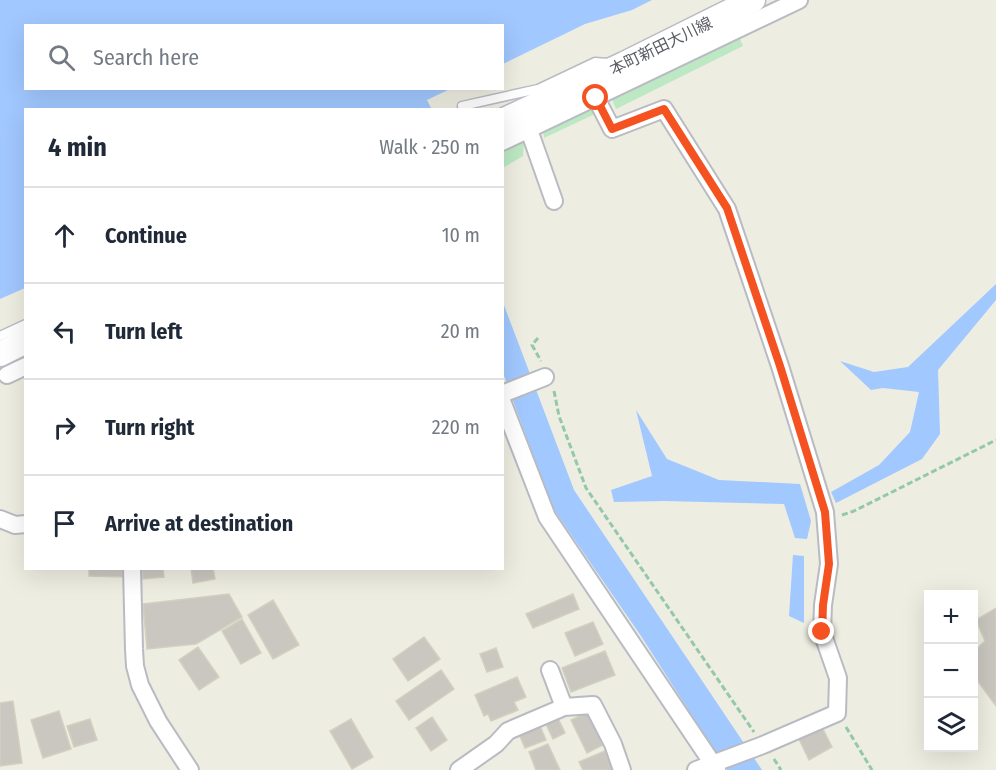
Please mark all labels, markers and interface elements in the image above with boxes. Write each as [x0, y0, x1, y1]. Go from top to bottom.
street label: 本町新田大川線 [606, 13, 716, 79]
search box [24, 24, 504, 90]
icon: search [45, 41, 78, 74]
text: Search here [93, 44, 199, 71]
route start [582, 84, 608, 110]
text: 4 min [48, 132, 107, 163]
text: Walk · 250 m [379, 135, 480, 159]
icon: ahead [48, 219, 81, 252]
text: Continue [105, 222, 187, 249]
text: 10 m [442, 223, 480, 247]
icon: left [48, 315, 81, 348]
text: Turn left [105, 318, 183, 345]
text: 20 m [441, 319, 480, 343]
icon: right [48, 411, 81, 444]
text: Turn right [105, 414, 194, 441]
text: 220 m [432, 415, 480, 439]
icon: arrive [48, 507, 81, 540]
text: Arrive at destination [105, 510, 293, 537]
map controls [924, 590, 978, 752]
button: + [924, 590, 978, 644]
route end [808, 618, 834, 644]
button: − [924, 644, 978, 698]
button: layers [924, 698, 978, 752]

